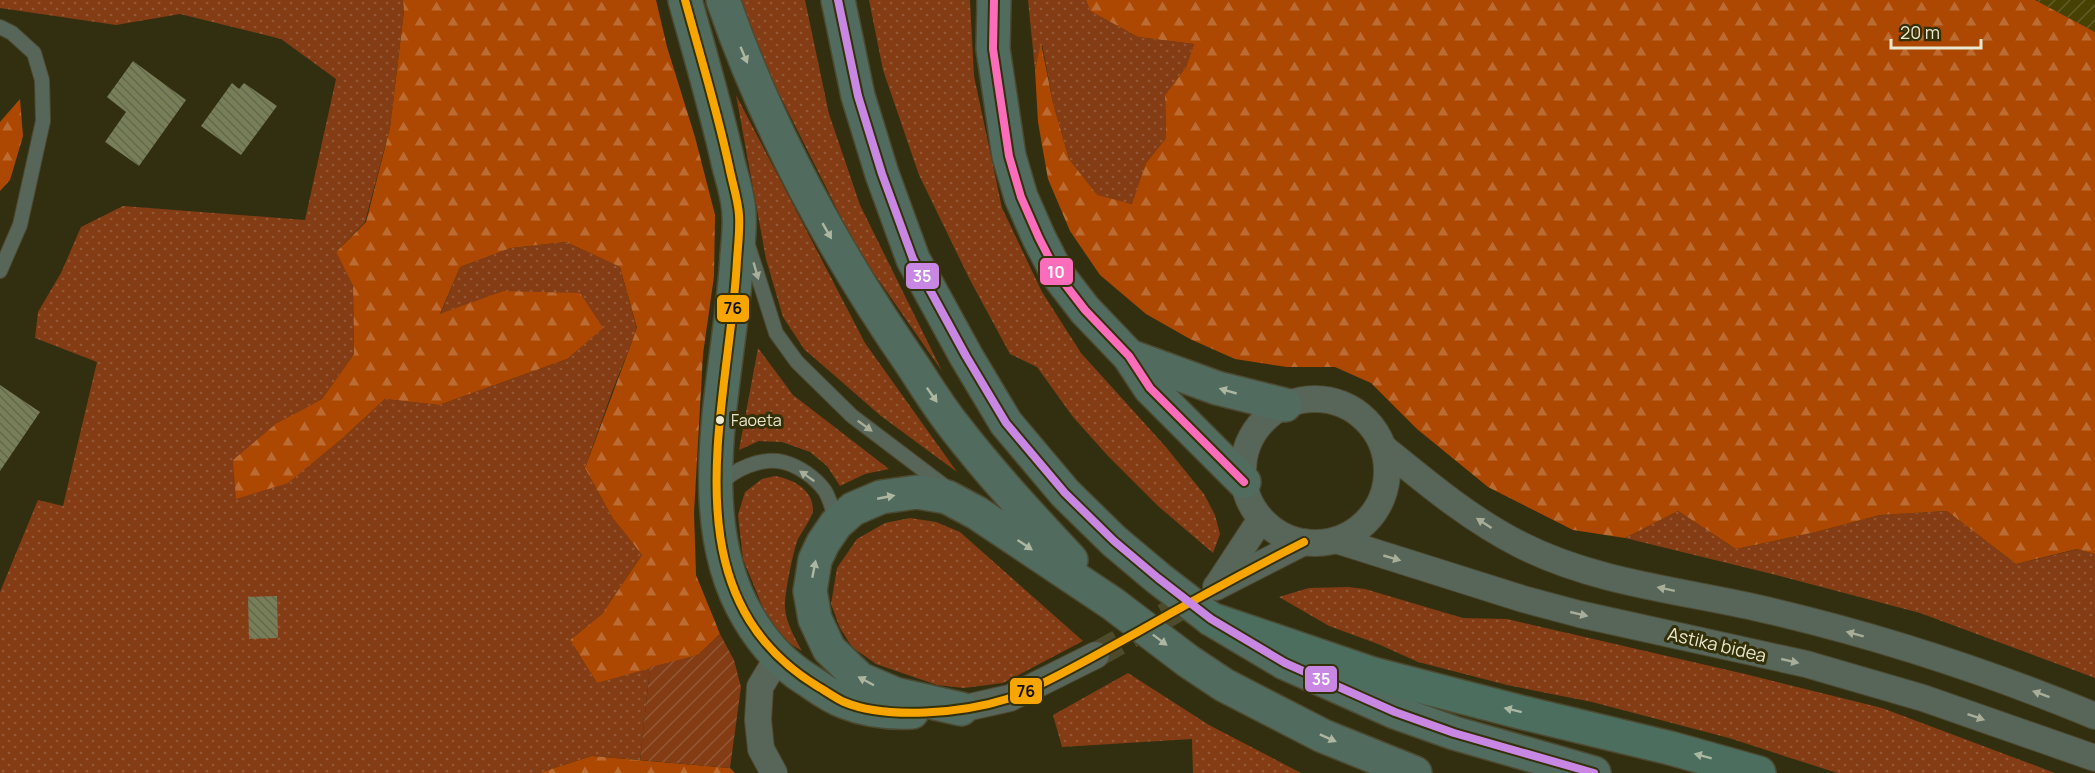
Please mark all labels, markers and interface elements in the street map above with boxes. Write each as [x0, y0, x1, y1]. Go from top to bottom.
scale bar [1891, 12, 1981, 50]
text: 20 m [1900, 20, 1940, 44]
one-way arrow [739, 46, 749, 64]
one-way arrow [822, 222, 832, 239]
line badge: 10 [1039, 257, 1074, 286]
one-way arrow [751, 261, 761, 280]
text: 10 [1047, 261, 1065, 283]
line badge: 35 [905, 262, 940, 290]
text: 35 [913, 265, 931, 287]
line badge: 76 [716, 294, 750, 323]
text: 76 [724, 297, 742, 319]
one-way arrow [926, 386, 938, 402]
one-way arrow [1219, 386, 1237, 395]
place label: Faoeta [731, 409, 782, 431]
marker: Faoeta [714, 414, 726, 426]
one-way arrow [857, 420, 873, 432]
one-way arrow [800, 470, 816, 482]
one-way arrow [877, 492, 896, 501]
one-way arrow [1475, 518, 1492, 529]
one-way arrow [1017, 540, 1034, 551]
one-way arrow [1383, 554, 1401, 563]
one-way arrow [810, 559, 819, 578]
one-way arrow [1656, 584, 1675, 593]
one-way arrow [1570, 609, 1588, 619]
street label: Astika bidea [1665, 621, 1769, 667]
one-way arrow [1846, 629, 1864, 638]
one-way arrow [1152, 633, 1167, 645]
one-way arrow [1780, 656, 1799, 666]
line badge: 35 [1304, 665, 1338, 693]
text: 35 [1312, 668, 1330, 690]
one-way arrow [857, 676, 874, 685]
line badge: 76 [1009, 677, 1043, 705]
text: 76 [1017, 680, 1035, 702]
one-way arrow [2032, 689, 2050, 698]
one-way arrow [1504, 705, 1522, 715]
one-way arrow [1967, 712, 1985, 722]
one-way arrow [1319, 733, 1337, 743]
one-way arrow [1693, 751, 1712, 761]

